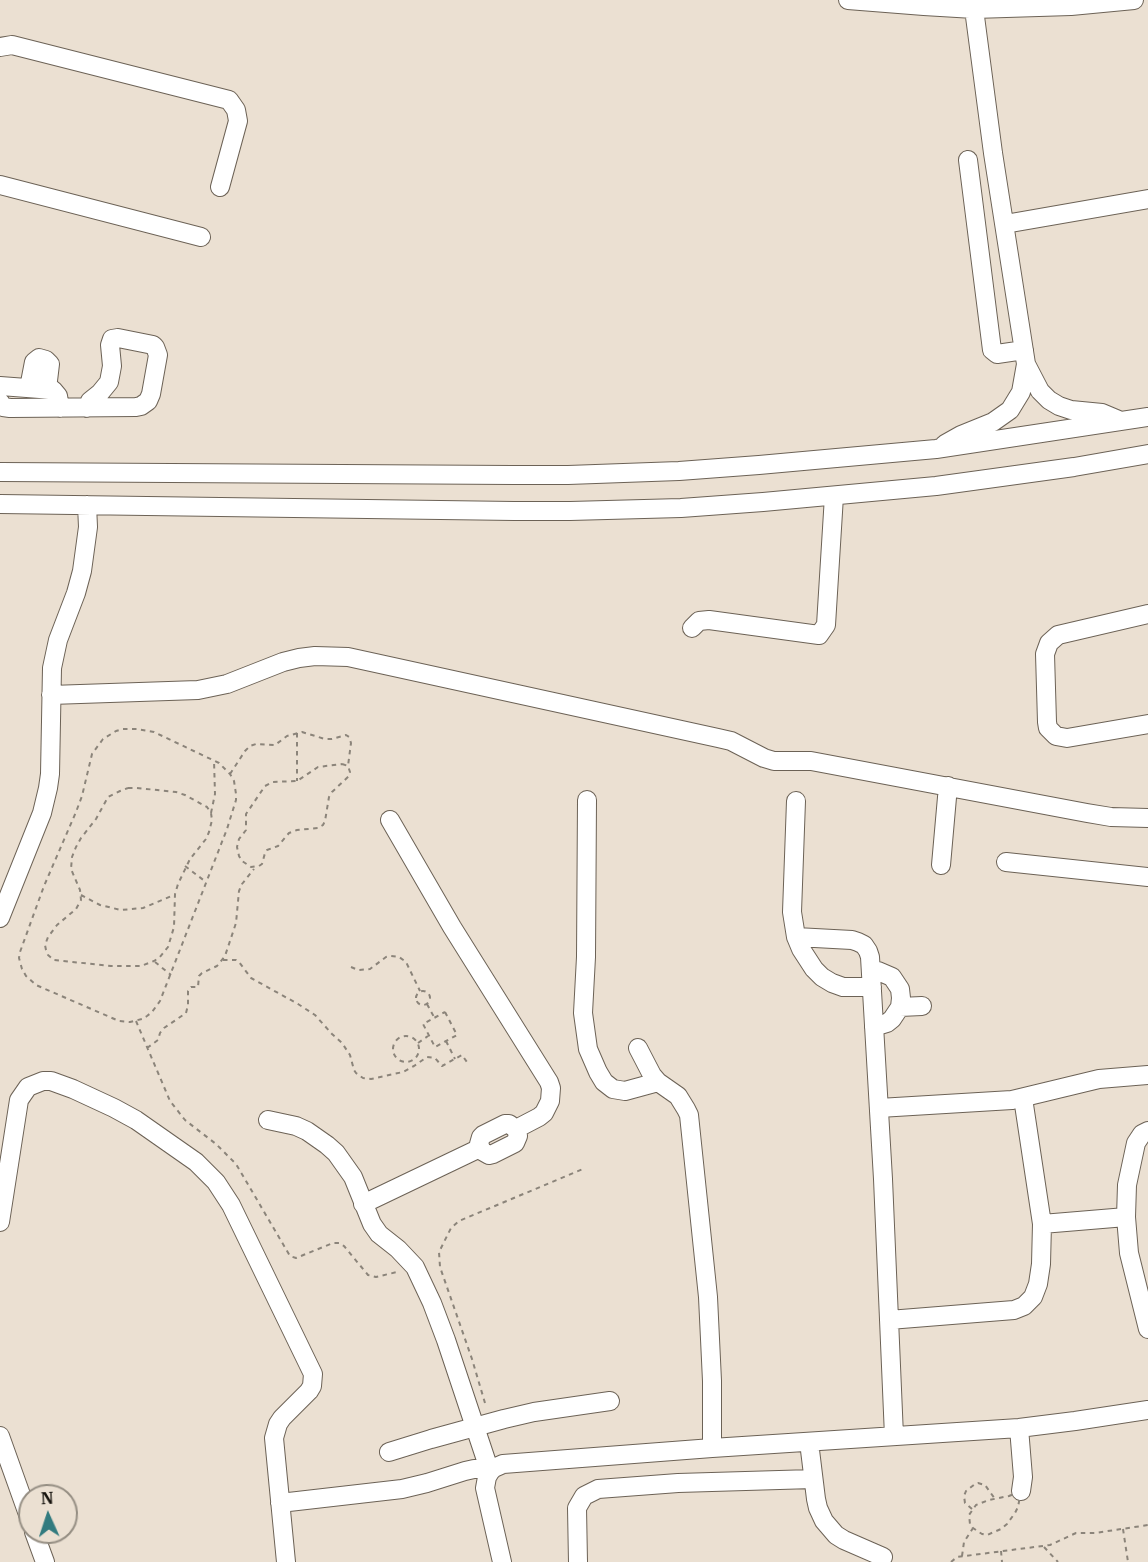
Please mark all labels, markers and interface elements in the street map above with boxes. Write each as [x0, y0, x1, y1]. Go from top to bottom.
north arrow [18, 1484, 78, 1544]
text: N [40, 1488, 54, 1508]

